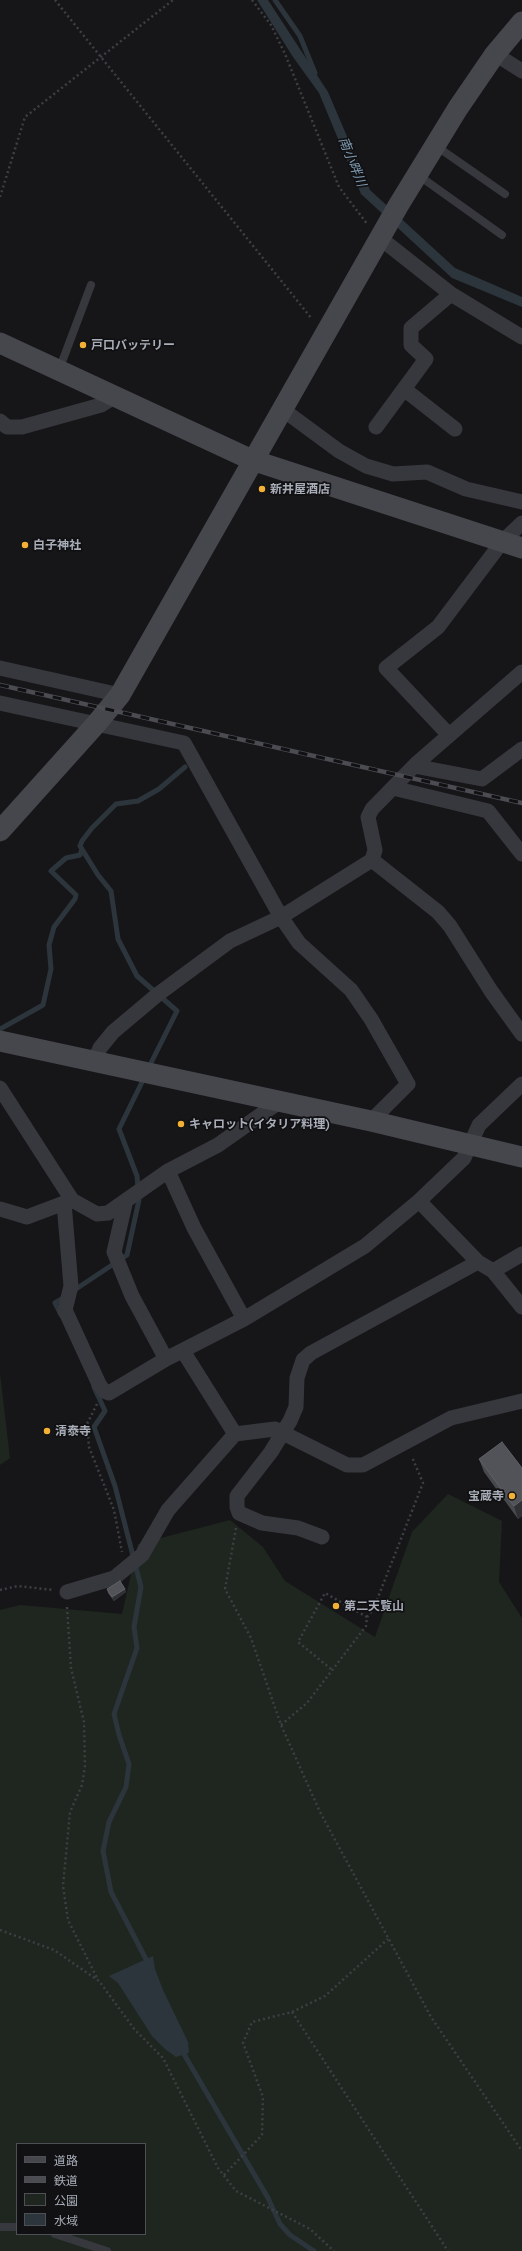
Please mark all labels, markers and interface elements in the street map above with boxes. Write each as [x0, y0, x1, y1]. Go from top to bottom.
water label: 南小畔川 [335, 135, 369, 189]
place label: 戸口バッテリー [91, 338, 175, 352]
marker: 戸口バッテリー [78, 340, 88, 350]
place label: 新井屋酒店 [270, 482, 330, 496]
marker: 新井屋酒店 [257, 484, 267, 494]
place label: 白子神社 [33, 538, 81, 552]
marker: 白子神社 [20, 540, 30, 550]
place label: キャロット(イタリア料理) [189, 1117, 330, 1131]
marker: キャロット(イタリア料理) [176, 1119, 186, 1129]
place label: 清泰寺 [55, 1424, 91, 1438]
marker: 清泰寺 [42, 1426, 52, 1436]
place label: 宝蔵寺 [468, 1489, 504, 1503]
marker: 宝蔵寺 [507, 1491, 517, 1501]
place label: 第二天覧山 [344, 1599, 404, 1613]
marker: 第二天覧山 [331, 1601, 341, 1611]
legend [16, 2143, 146, 2235]
text: 道路 [54, 2153, 78, 2168]
text: 鉄道 [54, 2173, 78, 2188]
text: 公園 [54, 2193, 78, 2208]
text: 水域 [54, 2213, 78, 2228]

